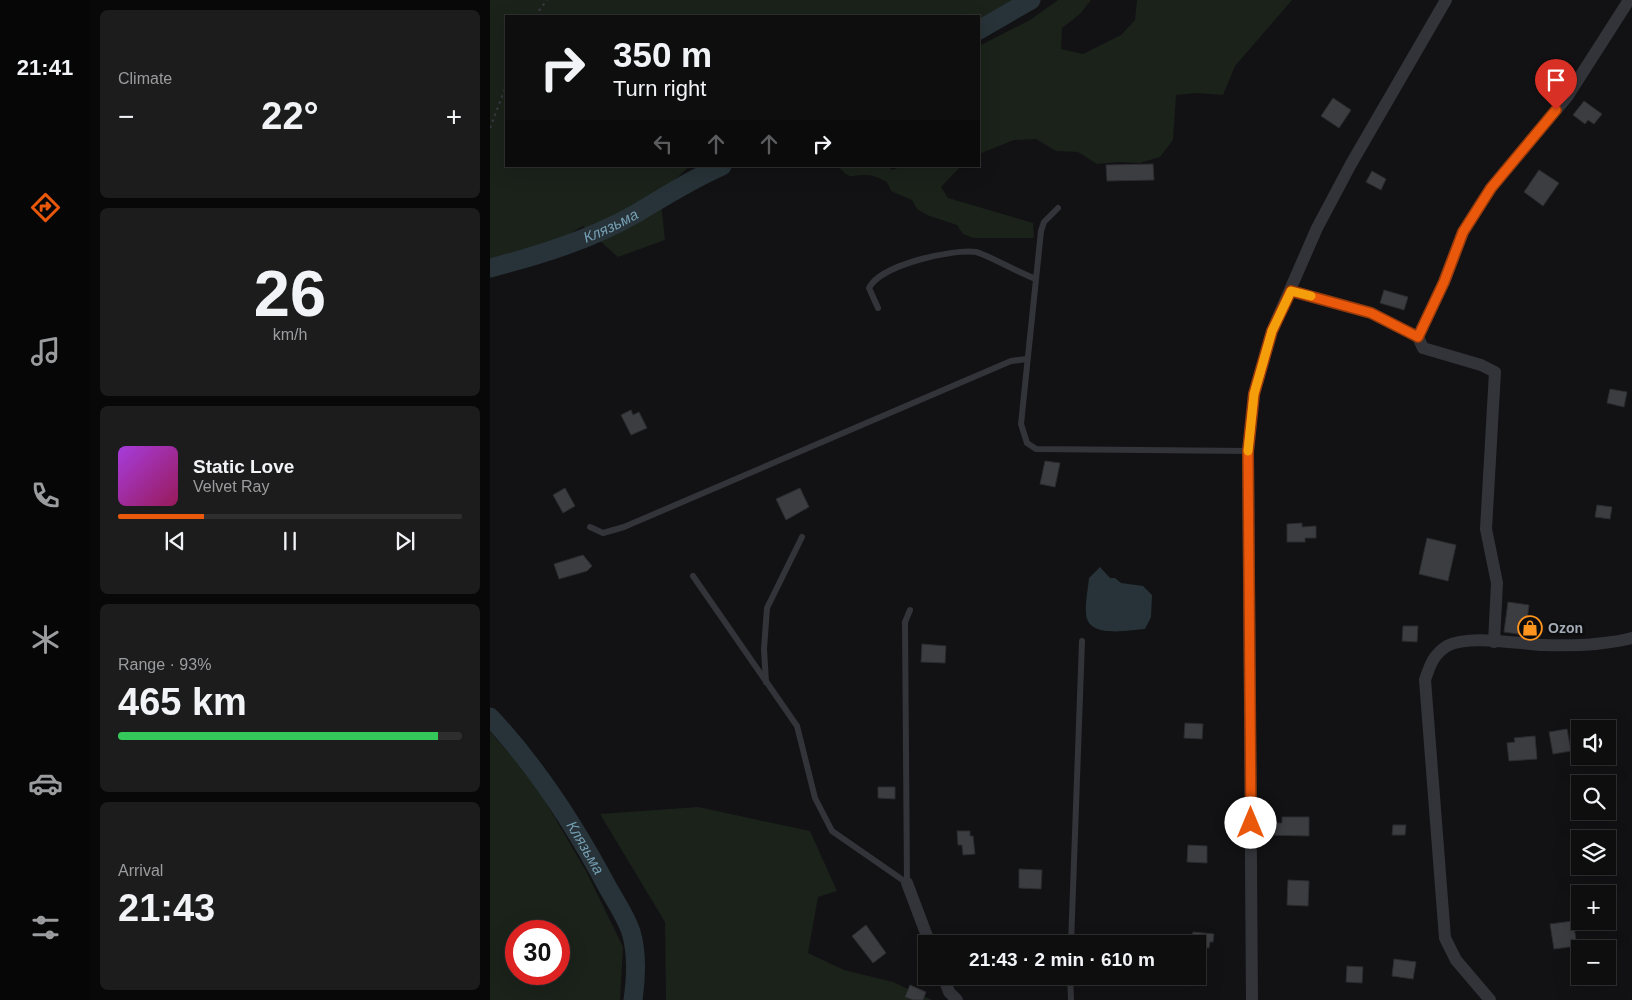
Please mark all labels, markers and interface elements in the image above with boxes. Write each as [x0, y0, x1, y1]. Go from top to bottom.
icon: right [530, 35, 595, 100]
text: 350 m [613, 35, 712, 74]
text: 21:41 [17, 55, 73, 80]
pin [1535, 59, 1577, 110]
icon: arrive [1542, 66, 1570, 94]
text: Climate [118, 70, 172, 87]
text: Turn right [613, 76, 706, 101]
text: 22° [261, 95, 319, 137]
text: − [118, 101, 134, 132]
text: + [446, 101, 462, 132]
icon: left [649, 130, 677, 158]
icon: ahead [702, 130, 730, 158]
icon: ahead [755, 130, 783, 158]
icon: right [808, 130, 836, 158]
icon: directions [28, 190, 63, 225]
water label: Клязьма [581, 205, 641, 246]
text: 26 [254, 257, 326, 330]
text: km/h [273, 326, 307, 343]
icon: music [28, 334, 63, 369]
text: Static Love [193, 456, 294, 477]
icon: phone [28, 478, 63, 513]
text: Velvet Ray [193, 478, 269, 495]
icon: previous [161, 527, 189, 555]
icon: pause [276, 527, 304, 555]
icon: next [391, 527, 419, 555]
shop icon: Ozon [1517, 615, 1543, 641]
place label: Ozon [1548, 620, 1583, 636]
icon: climate [28, 622, 63, 657]
text: Range · 93% [118, 656, 211, 673]
text: 465 km [118, 681, 247, 723]
map controls [1571, 720, 1616, 985]
button: sound [1571, 720, 1616, 765]
icon: car [28, 766, 63, 801]
button: search [1571, 775, 1616, 820]
position arrow [1224, 796, 1276, 848]
water label: Клязьма [563, 818, 608, 877]
button: layers [1571, 830, 1616, 875]
text: Arrival [118, 862, 163, 879]
button: + [1571, 885, 1616, 930]
text: 21:43 [118, 887, 215, 929]
icon: filters [28, 910, 63, 945]
speed limit sign: 30 [505, 920, 570, 985]
button: − [1571, 940, 1616, 985]
text: 21:43 · 2 min · 610 m [969, 949, 1155, 970]

